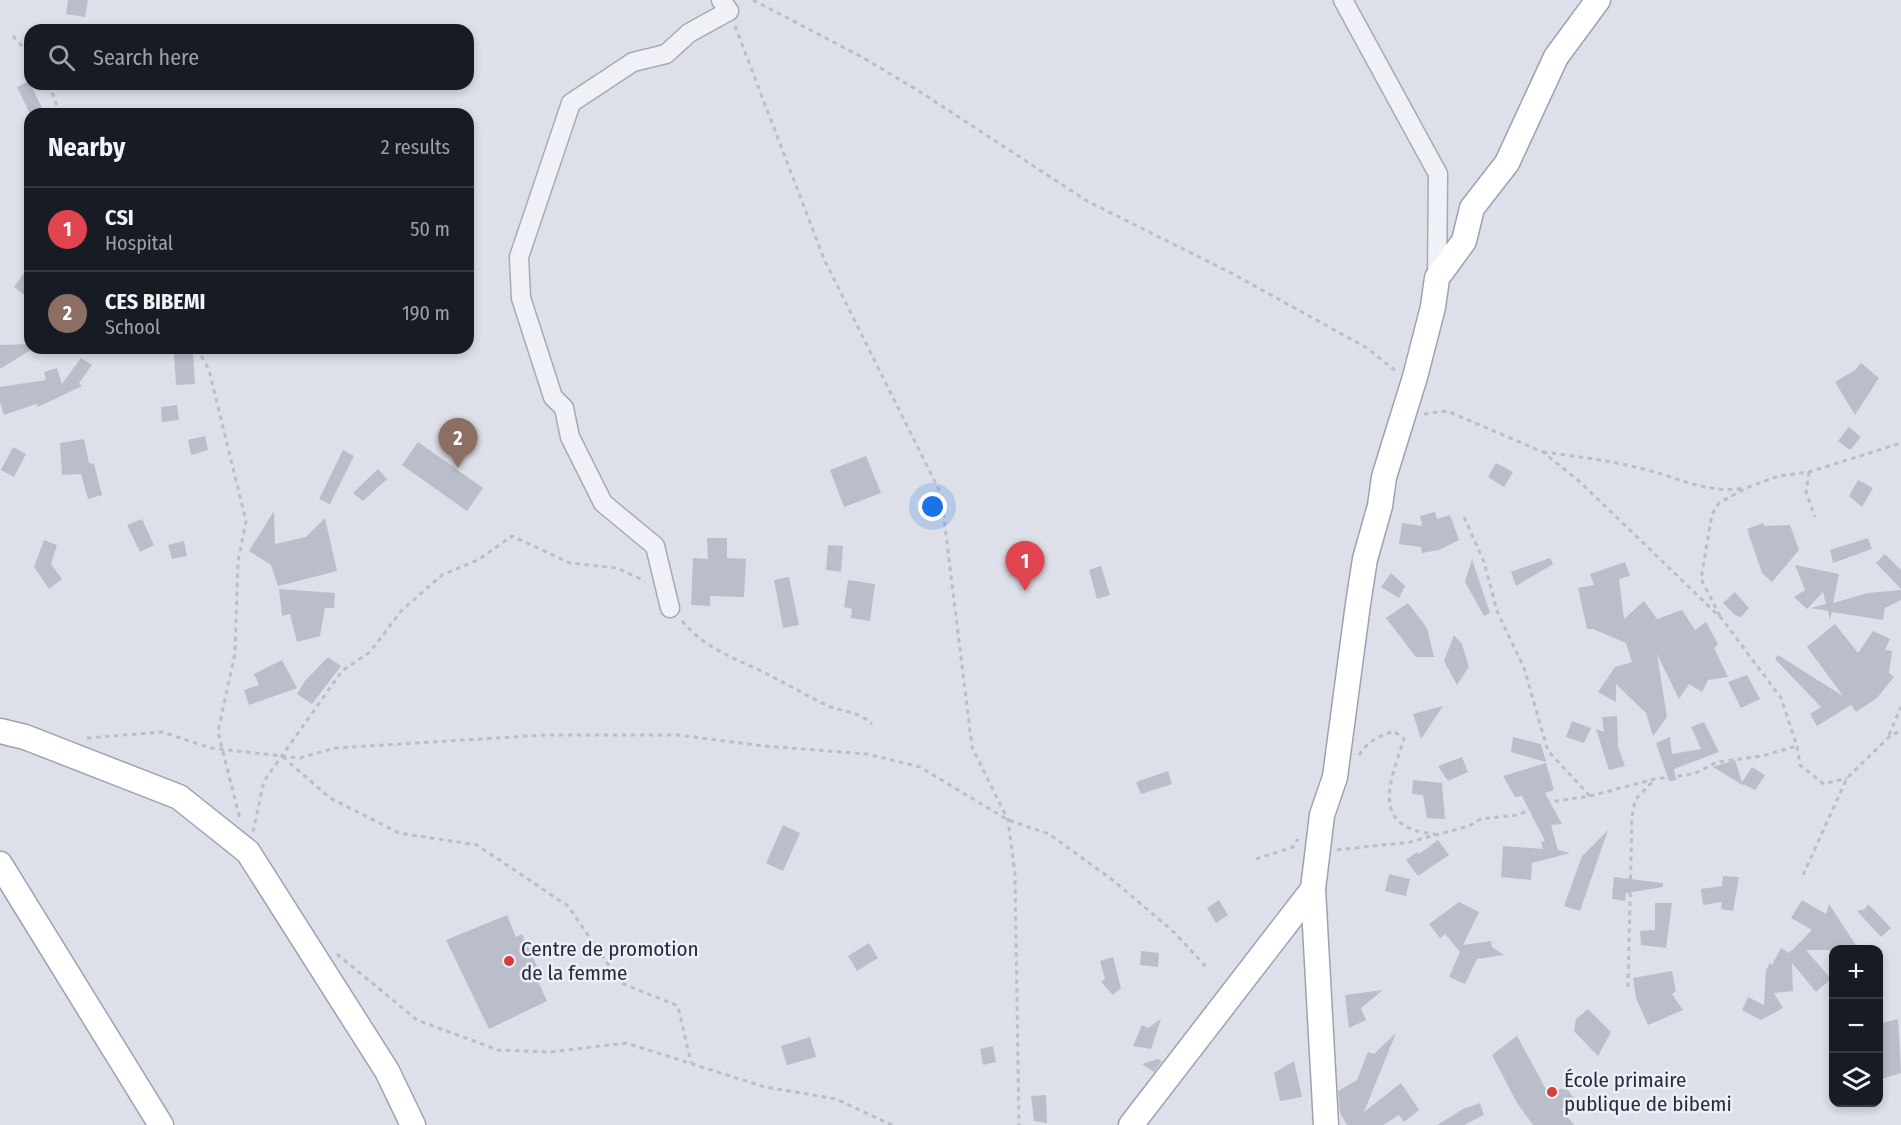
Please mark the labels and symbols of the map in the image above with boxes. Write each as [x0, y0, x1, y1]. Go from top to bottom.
pin: 2 [438, 418, 478, 468]
your location [918, 492, 947, 521]
pin: 1 [1006, 542, 1044, 591]
place label: Centre de promotion de la femme [521, 936, 699, 986]
marker: Centre de promotion de la femme [502, 954, 516, 968]
place label: École primaire publique de bibemi [1564, 1067, 1732, 1117]
marker: École primaire publique de bibemi [1545, 1085, 1559, 1099]

